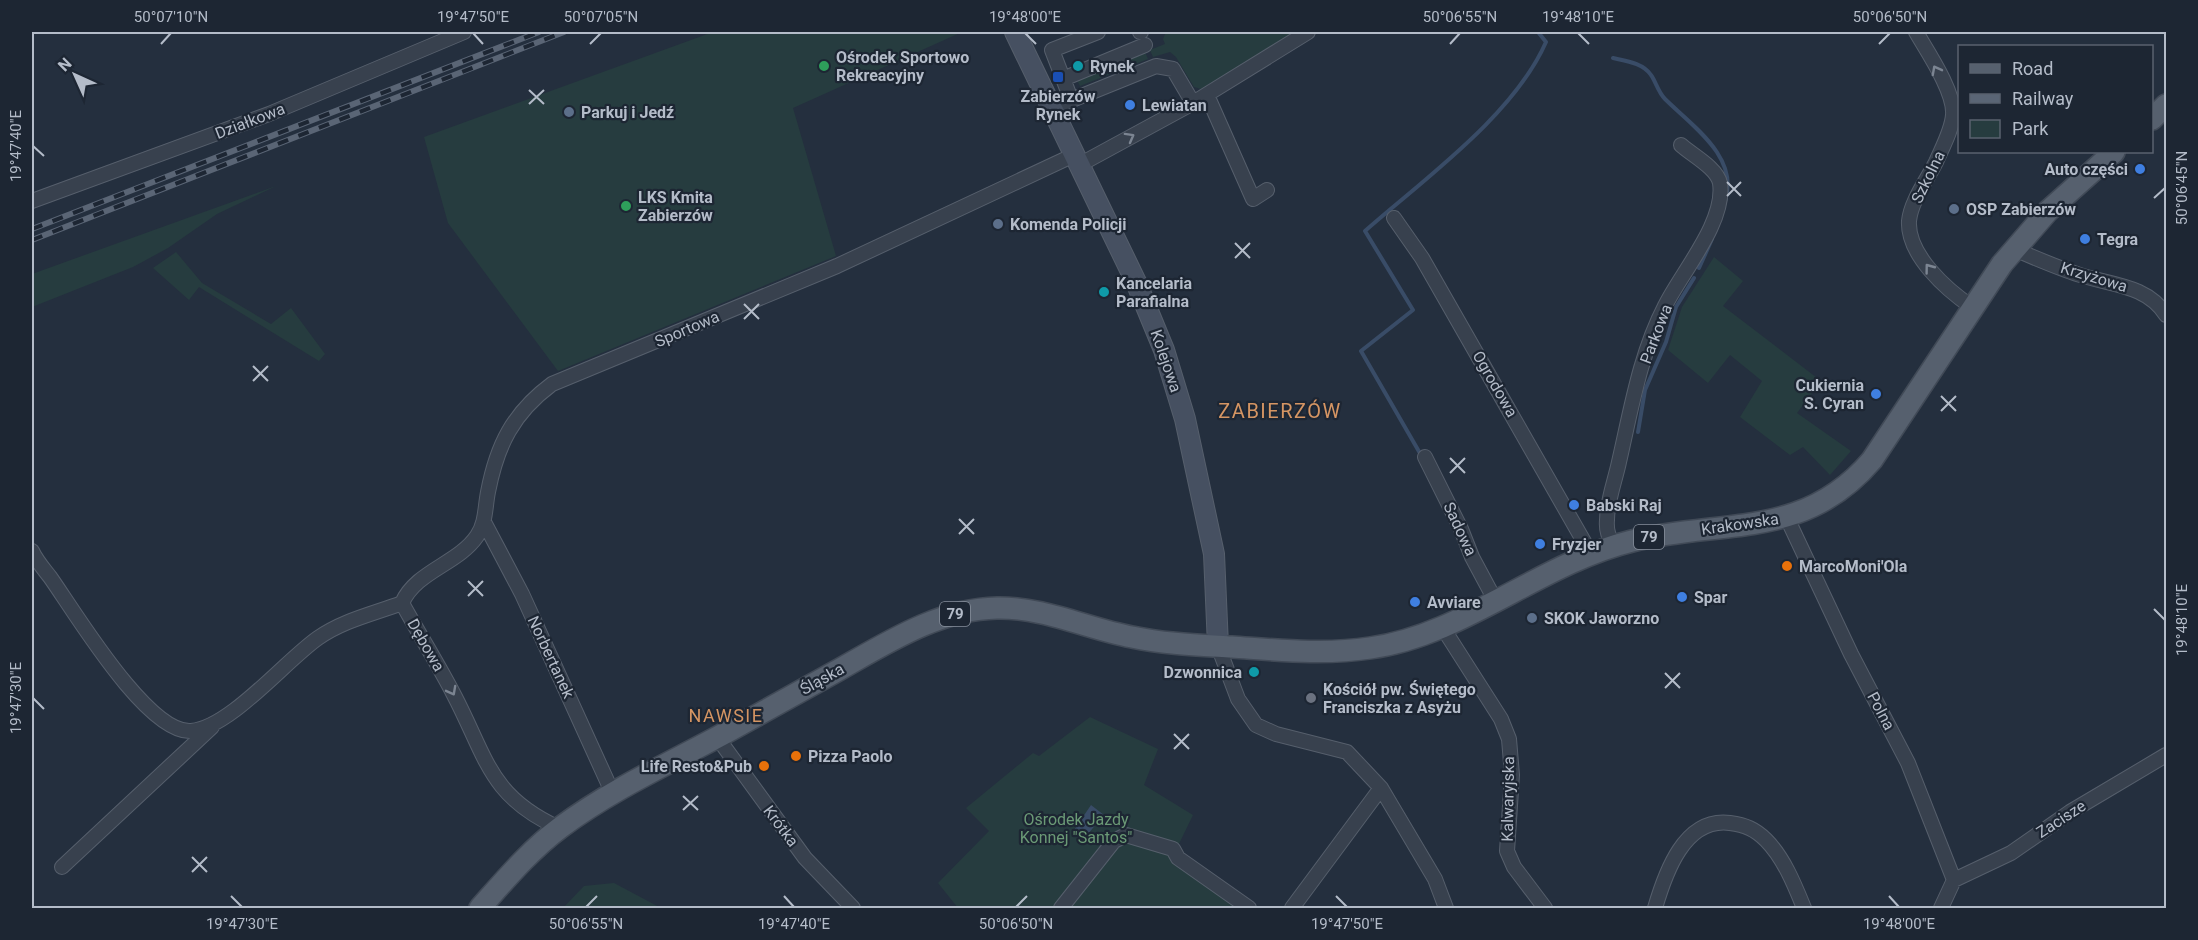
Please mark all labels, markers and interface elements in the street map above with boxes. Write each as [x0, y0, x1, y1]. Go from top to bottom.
text: 50°07'10"N [134, 8, 208, 26]
text: 19°47'50"E [437, 8, 510, 26]
text: 50°07'05"N [564, 8, 638, 26]
text: 19°48'00"E [989, 8, 1062, 26]
text: 50°06'55"N [1423, 8, 1497, 26]
text: 19°48'10"E [1542, 8, 1615, 26]
text: 50°06'50"N [1853, 8, 1927, 26]
north arrow [45, 45, 105, 105]
legend [1958, 45, 2153, 153]
place label: Ośrodek Sportowo Rekreacyjny [836, 48, 969, 85]
text: N [54, 54, 75, 75]
place label: Rynek [1090, 57, 1135, 76]
text: Road [2012, 58, 2053, 79]
marker: Ośrodek Sportowo Rekreacyjny [817, 59, 831, 73]
marker: Rynek [1071, 59, 1085, 73]
one-way arrow [1932, 65, 1944, 76]
marker: Zabierzów Rynek [1051, 70, 1065, 84]
place label: Zabierzów Rynek [1021, 87, 1096, 124]
text: Railway [2012, 88, 2074, 109]
place label: Lewiatan [1142, 96, 1207, 115]
marker: Lewiatan [1123, 98, 1137, 112]
street label: Działkowa [212, 99, 288, 143]
place label: Parkuj i Jedź [581, 103, 674, 122]
marker: Parkuj i Jedź [562, 105, 576, 119]
text: 19°47'40"E [7, 109, 25, 182]
text: Park [2012, 118, 2049, 139]
one-way arrow [1124, 133, 1135, 144]
street label: Szkolna [1907, 148, 1949, 206]
text: 50°06'45"N [2173, 151, 2191, 225]
place label: Auto części [2044, 160, 2128, 179]
marker: Auto części [2133, 162, 2147, 176]
place label: LKS Kmita Zabierzów [638, 188, 713, 225]
marker: LKS Kmita Zabierzów [619, 199, 633, 213]
place label: OSP Zabierzów [1966, 200, 2076, 219]
marker: OSP Zabierzów [1947, 202, 1961, 216]
place label: Komenda Policji [1010, 215, 1126, 234]
marker: Komenda Policji [991, 217, 1005, 231]
place label: Tegra [2097, 230, 2139, 249]
marker: Tegra [2078, 232, 2092, 246]
street label: Krzyżowa [2058, 258, 2130, 296]
one-way arrow [1925, 264, 1936, 275]
place label: Kancelaria Parafialna [1116, 274, 1193, 311]
marker: Kancelaria Parafialna [1097, 285, 1111, 299]
street label: Parkowa [1636, 302, 1676, 366]
street label: Sportowa [652, 307, 722, 351]
street label: Kolejowa [1146, 327, 1186, 395]
street label: Ogrodowa [1468, 348, 1522, 420]
place label: Cukiernia S. Cyran [1796, 376, 1864, 413]
marker: Cukiernia S. Cyran [1869, 387, 1883, 401]
district label: ZABIERZÓW [1218, 399, 1342, 423]
place label: Babski Raj [1586, 496, 1662, 515]
marker: Babski Raj [1567, 498, 1581, 512]
street label: Sadowa [1439, 499, 1481, 559]
street label: Krakowska [1700, 509, 1780, 539]
road number: 79 [1634, 525, 1664, 549]
place label: Fryzjer [1552, 535, 1602, 554]
marker: Fryzjer [1533, 537, 1547, 551]
place label: MarcoMoni'Ola [1799, 557, 1908, 576]
marker: MarcoMoni'Ola [1780, 559, 1794, 573]
text: 19°48'10"E [2173, 583, 2191, 656]
place label: Spar [1694, 588, 1727, 607]
marker: Spar [1675, 590, 1689, 604]
place label: Avviare [1427, 593, 1481, 612]
marker: Avviare [1408, 595, 1422, 609]
road number: 79 [940, 602, 970, 626]
place label: SKOK Jaworzno [1544, 609, 1659, 628]
marker: SKOK Jaworzno [1525, 611, 1539, 625]
street label: Norbertanek [524, 613, 579, 702]
street label: Dębowa [403, 615, 449, 675]
street label: Śląska [796, 658, 847, 699]
text: 19°47'30"E [7, 661, 25, 734]
place label: Dzwonnica [1164, 663, 1242, 682]
marker: Dzwonnica [1247, 665, 1261, 679]
place label: Kościół pw. Świętego Franciszka z Asyżu [1323, 680, 1476, 717]
one-way arrow [445, 684, 456, 695]
street label: Polna [1863, 689, 1899, 733]
marker: Kościół pw. Świętego Franciszka z Asyżu [1304, 691, 1318, 705]
district label: NAWSIE [689, 705, 763, 726]
place label: Pizza Paolo [808, 747, 892, 766]
marker: Pizza Paolo [789, 749, 803, 763]
street label: Kalwaryjska [1498, 756, 1518, 842]
place label: Life Resto&Pub [641, 757, 752, 776]
marker: Life Resto&Pub [757, 759, 771, 773]
street label: Zacisze [2033, 796, 2089, 842]
street label: Krótka [759, 802, 803, 850]
park label: Ośrodek Jazdy Konnej "Santos" [1020, 810, 1132, 847]
text: 19°47'30"E [206, 915, 279, 933]
text: 50°06'55"N [549, 915, 623, 933]
text: 19°47'40"E [758, 915, 831, 933]
text: 50°06'50"N [979, 915, 1053, 933]
text: 19°47'50"E [1311, 915, 1384, 933]
text: 19°48'00"E [1863, 915, 1936, 933]

